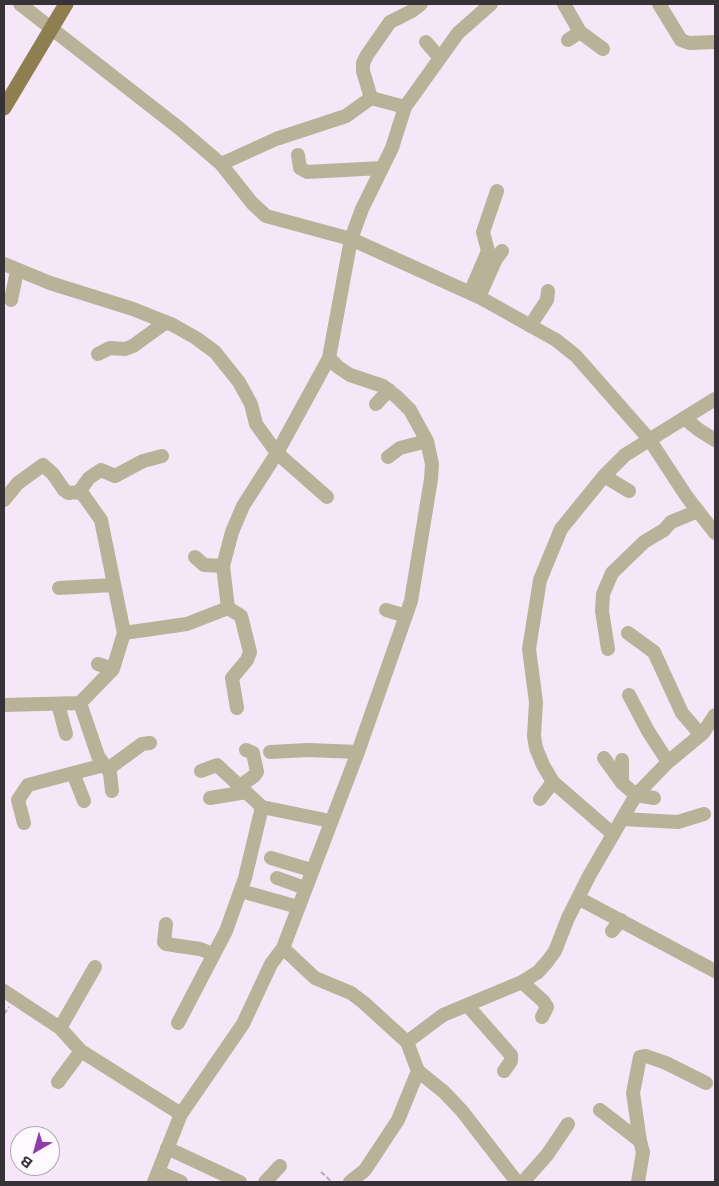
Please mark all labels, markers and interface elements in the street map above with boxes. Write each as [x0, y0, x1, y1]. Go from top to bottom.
north arrow [10, 1126, 60, 1176]
text: B [17, 1152, 36, 1172]

